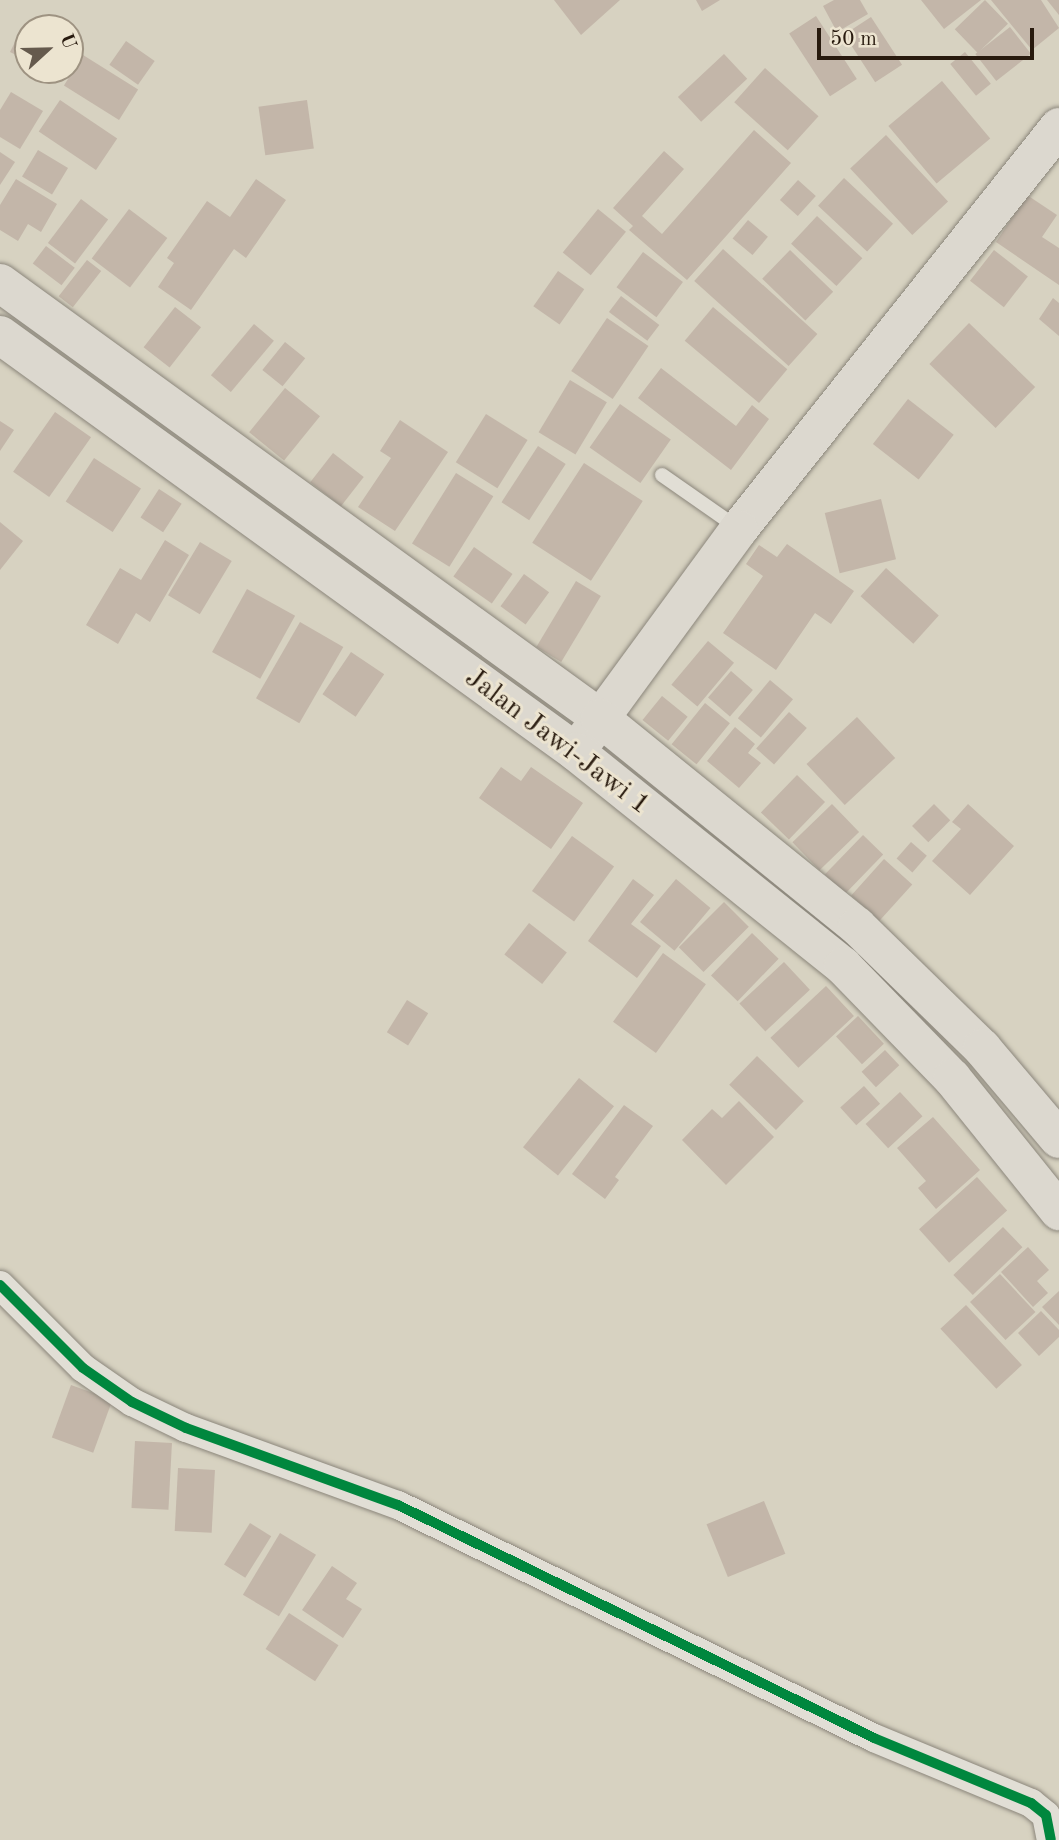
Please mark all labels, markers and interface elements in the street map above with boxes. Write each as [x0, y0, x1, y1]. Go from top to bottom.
north arrow [14, 14, 84, 84]
scale bar [821, 14, 1038, 58]
text: 50 m [830, 29, 877, 50]
text: U [55, 31, 79, 52]
street label: Jalan Jawi-Jawi 1 [458, 662, 656, 822]

